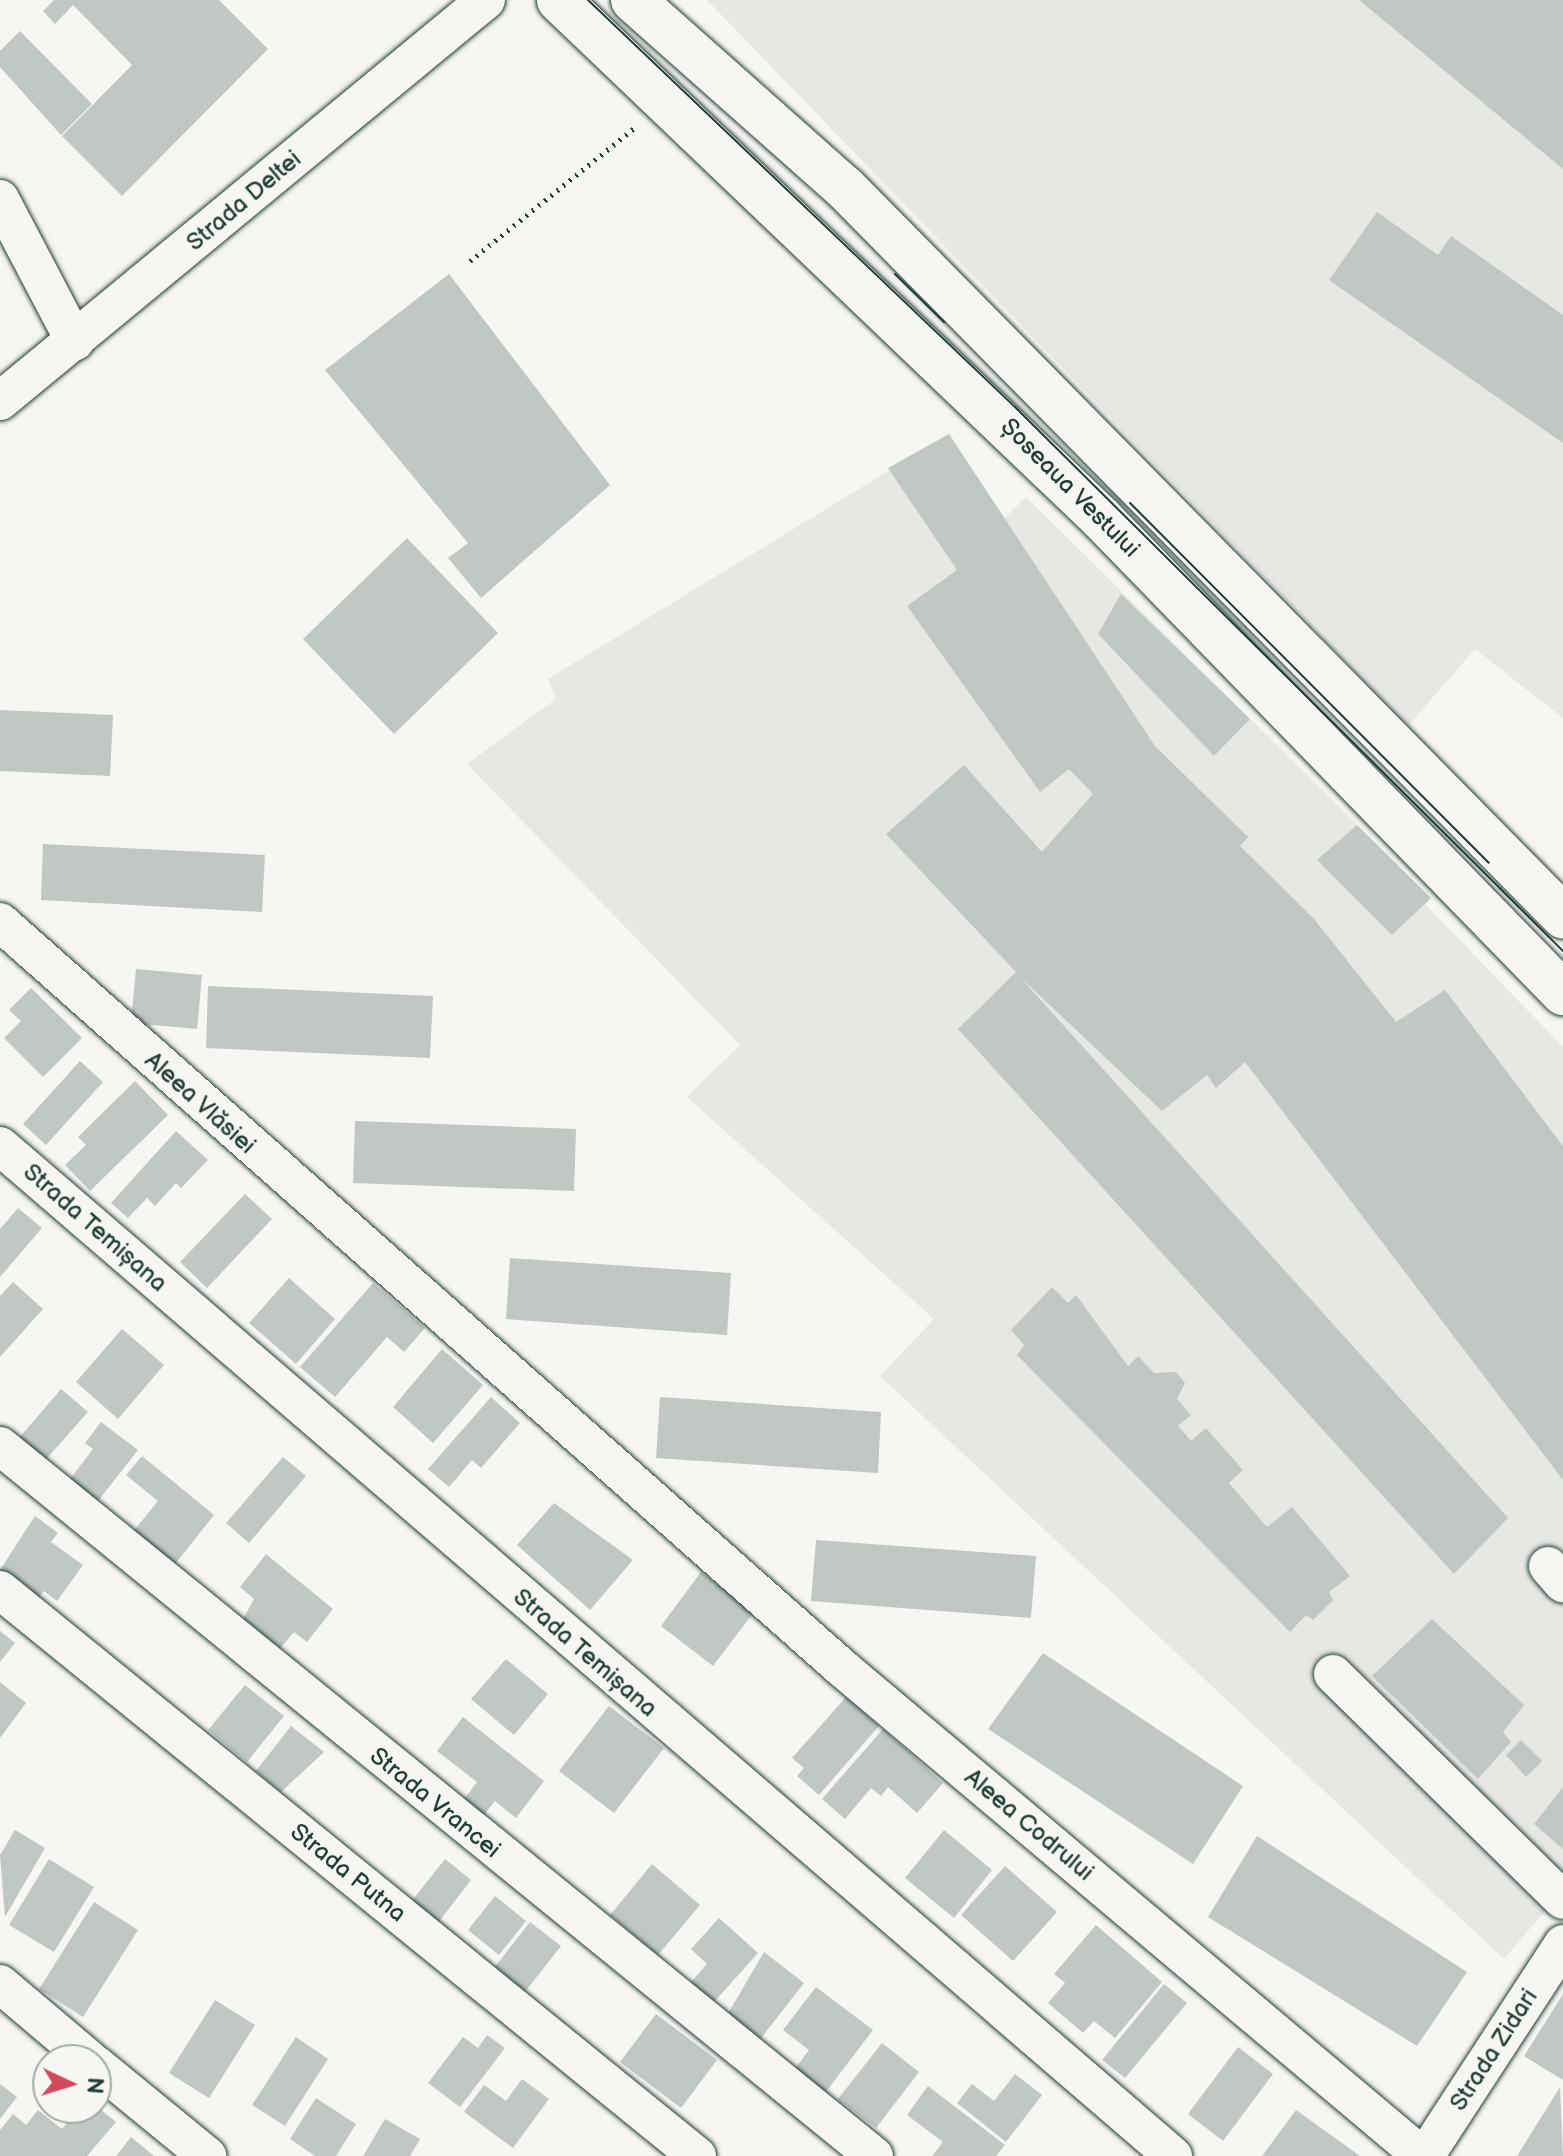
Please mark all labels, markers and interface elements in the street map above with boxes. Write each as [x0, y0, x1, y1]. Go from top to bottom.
street label: Strada Deltei [181, 145, 307, 257]
street label: Șoseaua Vestului [994, 412, 1146, 564]
street label: Aleea Vlăsiei [139, 1046, 261, 1160]
street label: Strada Temișana [17, 1158, 173, 1298]
street label: Strada Temișana [507, 1583, 663, 1723]
street label: Strada Vrancei [364, 1741, 506, 1865]
street label: Aleea Codrului [959, 1763, 1099, 1887]
street label: Strada Putna [284, 1818, 412, 1928]
street label: Strada Zidari [1444, 1984, 1544, 2116]
north arrow [32, 2044, 112, 2124]
text: N [80, 2076, 108, 2095]

